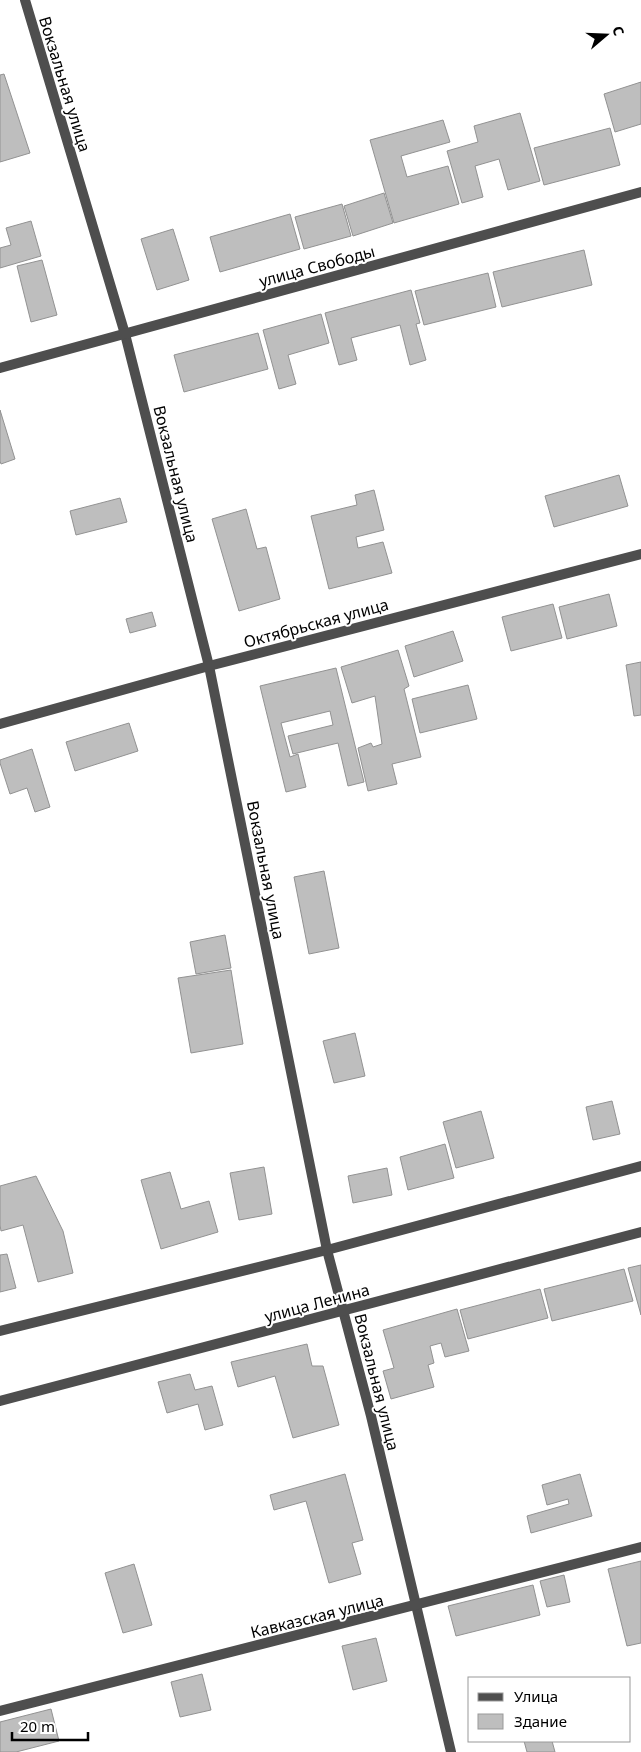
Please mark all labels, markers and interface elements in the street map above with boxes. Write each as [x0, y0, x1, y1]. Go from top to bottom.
north arrow [581, 10, 631, 60]
street label: Вокзальная улица [34, 14, 96, 154]
text: С [608, 23, 629, 38]
street label: улица Свободы [257, 240, 377, 292]
street label: Вокзальная улица [148, 403, 204, 545]
street label: Октябрьская улица [241, 593, 391, 653]
street label: Вокзальная улица [242, 799, 290, 941]
street label: улица Ленина [262, 1278, 372, 1328]
street label: Вокзальная улица [349, 1311, 405, 1453]
street label: Кавказская улица [248, 1589, 386, 1643]
legend [468, 1677, 631, 1742]
text: Улица [514, 1686, 558, 1706]
scale bar [12, 1710, 89, 1742]
text: Здание [514, 1711, 567, 1731]
text: 20 m [20, 1716, 55, 1736]

